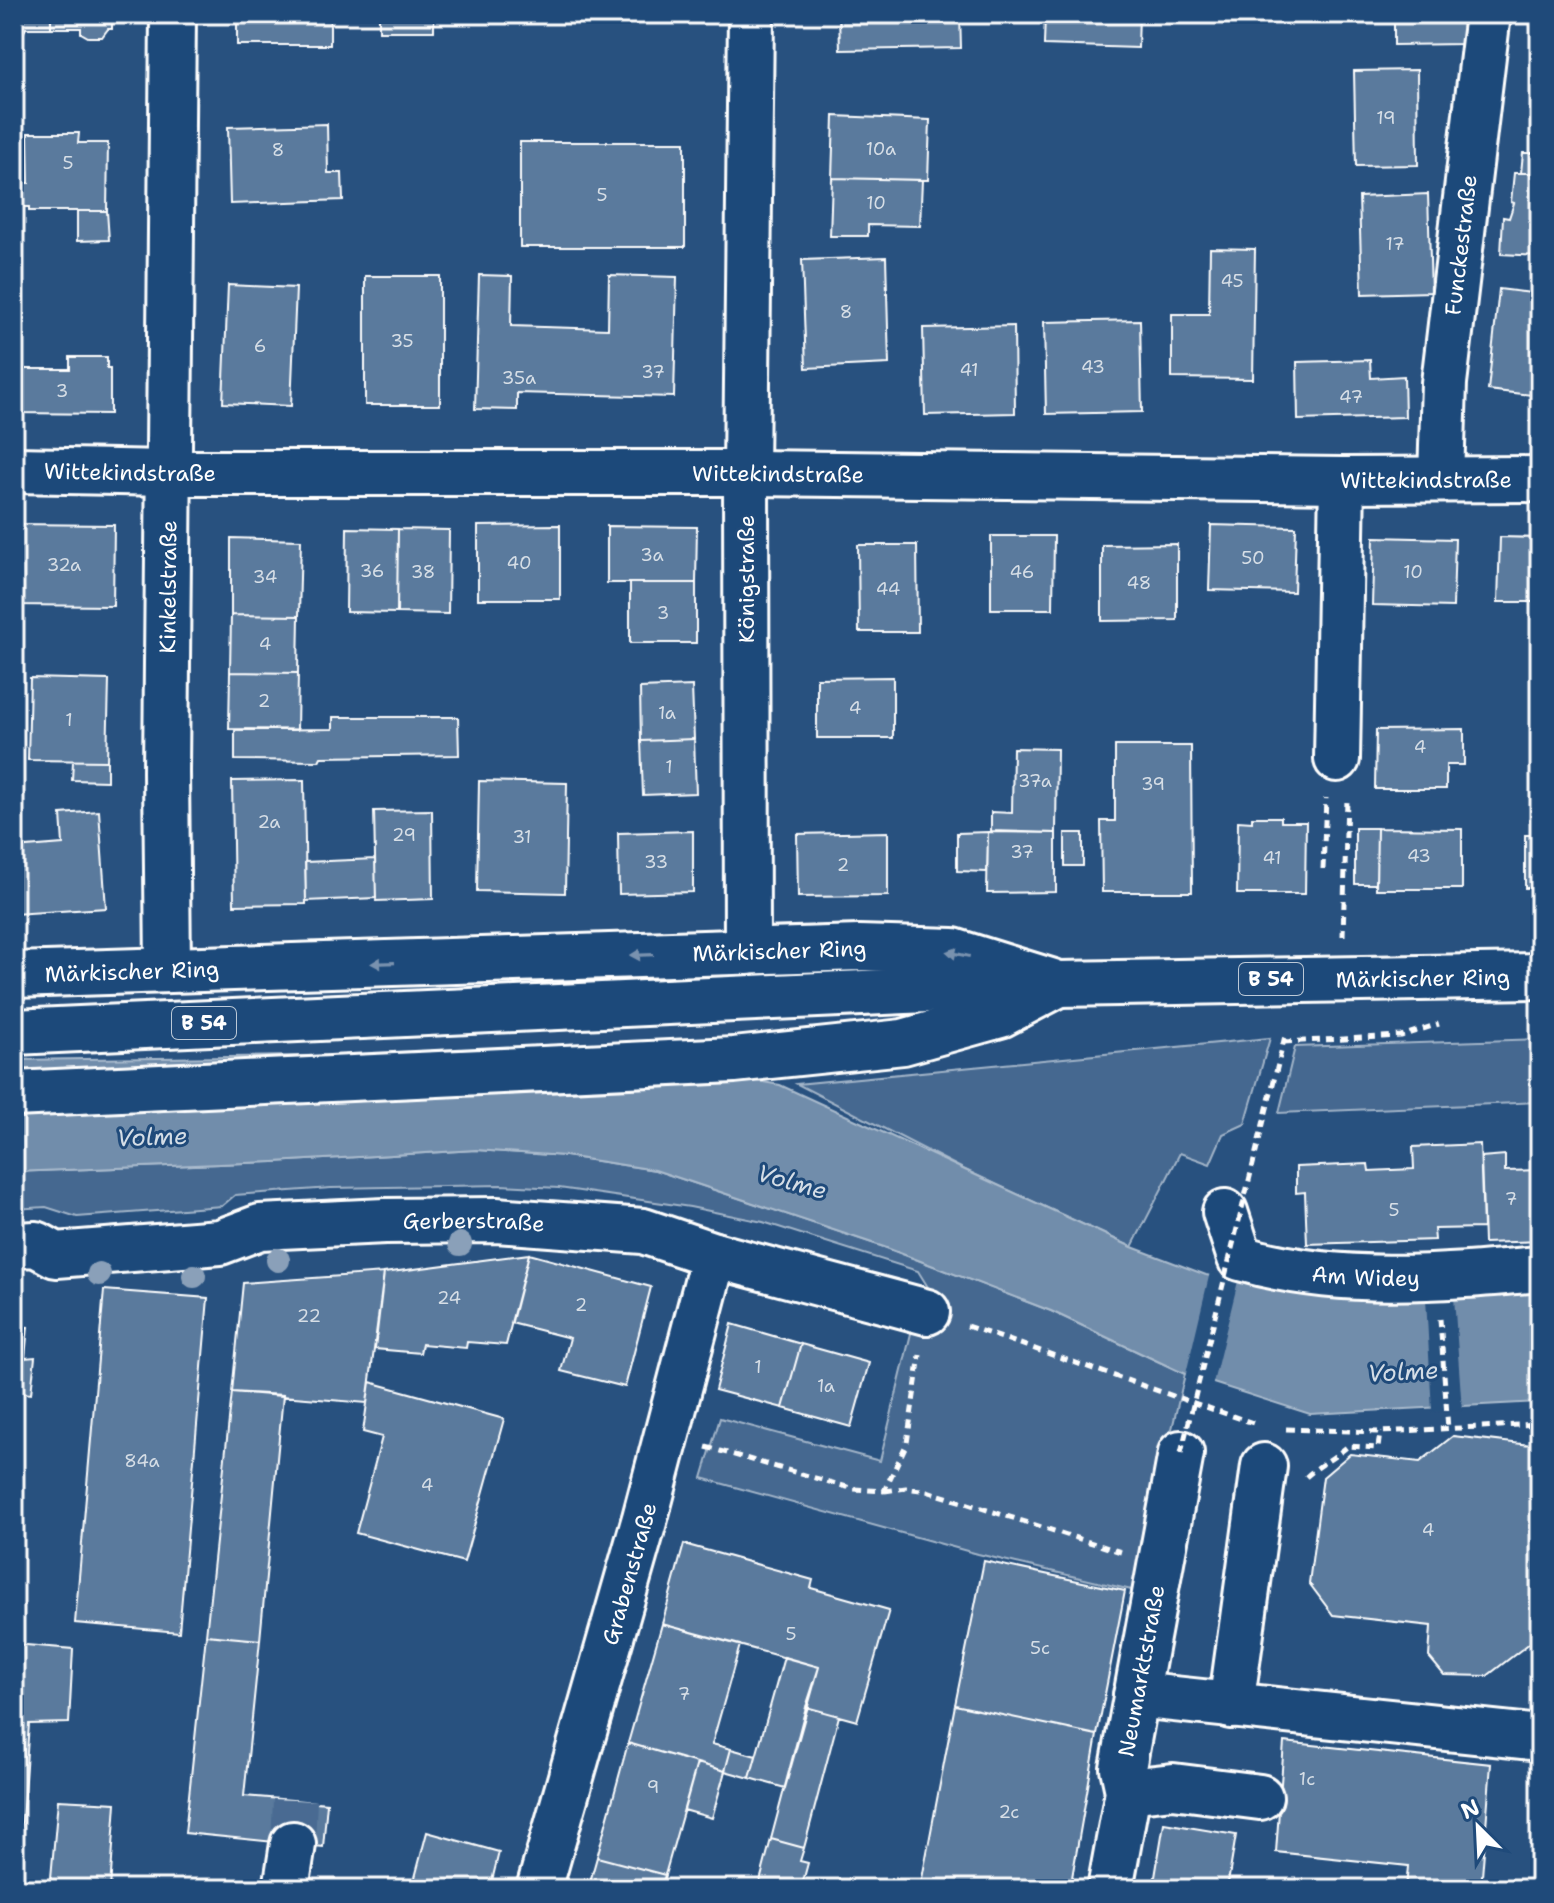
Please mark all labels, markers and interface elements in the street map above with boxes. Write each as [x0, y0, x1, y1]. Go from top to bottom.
house number: 19 [1376, 106, 1396, 130]
house number: 10a [866, 137, 896, 161]
house number: 8 [272, 138, 284, 162]
house number: 5 [62, 151, 74, 175]
street label: Funckestraße [1438, 173, 1484, 317]
house number: 5 [596, 183, 608, 207]
house number: 10 [866, 191, 886, 215]
house number: 17 [1385, 232, 1405, 256]
house number: 45 [1220, 269, 1244, 293]
house number: 8 [840, 300, 852, 324]
house number: 35 [390, 329, 414, 353]
house number: 6 [254, 334, 266, 358]
house number: 43 [1081, 355, 1105, 379]
house number: 41 [959, 358, 979, 382]
house number: 37 [641, 360, 665, 384]
house number: 35a [502, 366, 536, 390]
house number: 3 [56, 379, 68, 403]
house number: 47 [1339, 385, 1363, 409]
street label: Wittekindstraße [44, 457, 216, 488]
street label: Wittekindstraße [692, 459, 864, 489]
street label: Wittekindstraße [1340, 465, 1512, 495]
street label: Königstraße [732, 515, 761, 643]
street label: Kinkelstraße [153, 520, 183, 654]
house number: 3a [640, 543, 664, 567]
house number: 50 [1241, 546, 1265, 570]
house number: 40 [506, 551, 532, 575]
house number: 32a [47, 553, 81, 577]
house number: 36 [360, 559, 384, 583]
house number: 38 [411, 560, 435, 584]
house number: 46 [1010, 560, 1034, 584]
house number: 10 [1403, 560, 1423, 584]
house number: 34 [253, 565, 277, 589]
house number: 48 [1127, 571, 1151, 595]
house number: 44 [876, 577, 900, 601]
house number: 3 [657, 601, 669, 625]
house number: 4 [259, 632, 271, 656]
house number: 2 [258, 689, 270, 713]
house number: 4 [849, 696, 861, 720]
house number: 1a [658, 701, 676, 725]
house number: 1 [65, 708, 73, 732]
house number: 4 [1414, 735, 1426, 759]
house number: 1 [665, 755, 673, 779]
house number: 37a [1018, 769, 1052, 793]
house number: 39 [1141, 772, 1165, 796]
house number: 2a [257, 810, 281, 834]
house number: 29 [392, 823, 416, 847]
house number: 31 [512, 825, 532, 849]
house number: 37 [1010, 840, 1034, 864]
house number: 43 [1407, 844, 1431, 868]
house number: 41 [1262, 846, 1282, 870]
house number: 33 [644, 850, 668, 874]
house number: 2 [837, 853, 849, 877]
street label: Märkischer Ring [692, 934, 867, 968]
one-way arrow [945, 947, 970, 960]
one-way arrow [629, 949, 655, 962]
street label: Märkischer Ring [44, 954, 220, 989]
one-way arrow [370, 957, 395, 969]
street label: Märkischer Ring [1335, 962, 1510, 994]
road number: B 54 [1239, 963, 1303, 995]
road number: B 54 [172, 1007, 236, 1039]
water label: Volme [116, 1120, 188, 1154]
water label: Volme [753, 1157, 831, 1207]
house number: 7 [1505, 1187, 1517, 1211]
house number: 5 [1388, 1198, 1400, 1222]
street label: Gerberstraße [403, 1206, 546, 1239]
street label: Am Widey [1310, 1259, 1420, 1293]
house number: 24 [437, 1286, 461, 1310]
house number: 2 [575, 1293, 587, 1317]
house number: 22 [297, 1304, 321, 1328]
water label: Volme [1367, 1354, 1439, 1390]
house number: 1 [754, 1355, 762, 1379]
house number: 1a [817, 1374, 835, 1398]
house number: 84a [124, 1449, 160, 1473]
house number: 4 [421, 1473, 433, 1497]
street label: Grabenstraße [595, 1499, 663, 1648]
house number: 4 [1422, 1518, 1434, 1542]
street label: Neumarktstraße [1111, 1583, 1171, 1759]
house number: 5 [785, 1622, 797, 1646]
house number: 5c [1030, 1636, 1050, 1660]
house number: 7 [678, 1682, 690, 1706]
house number: 1c [1299, 1767, 1315, 1791]
house number: 9 [647, 1775, 659, 1799]
north arrow [1438, 1787, 1518, 1867]
text: N [1456, 1792, 1484, 1826]
house number: 2c [999, 1800, 1019, 1824]

